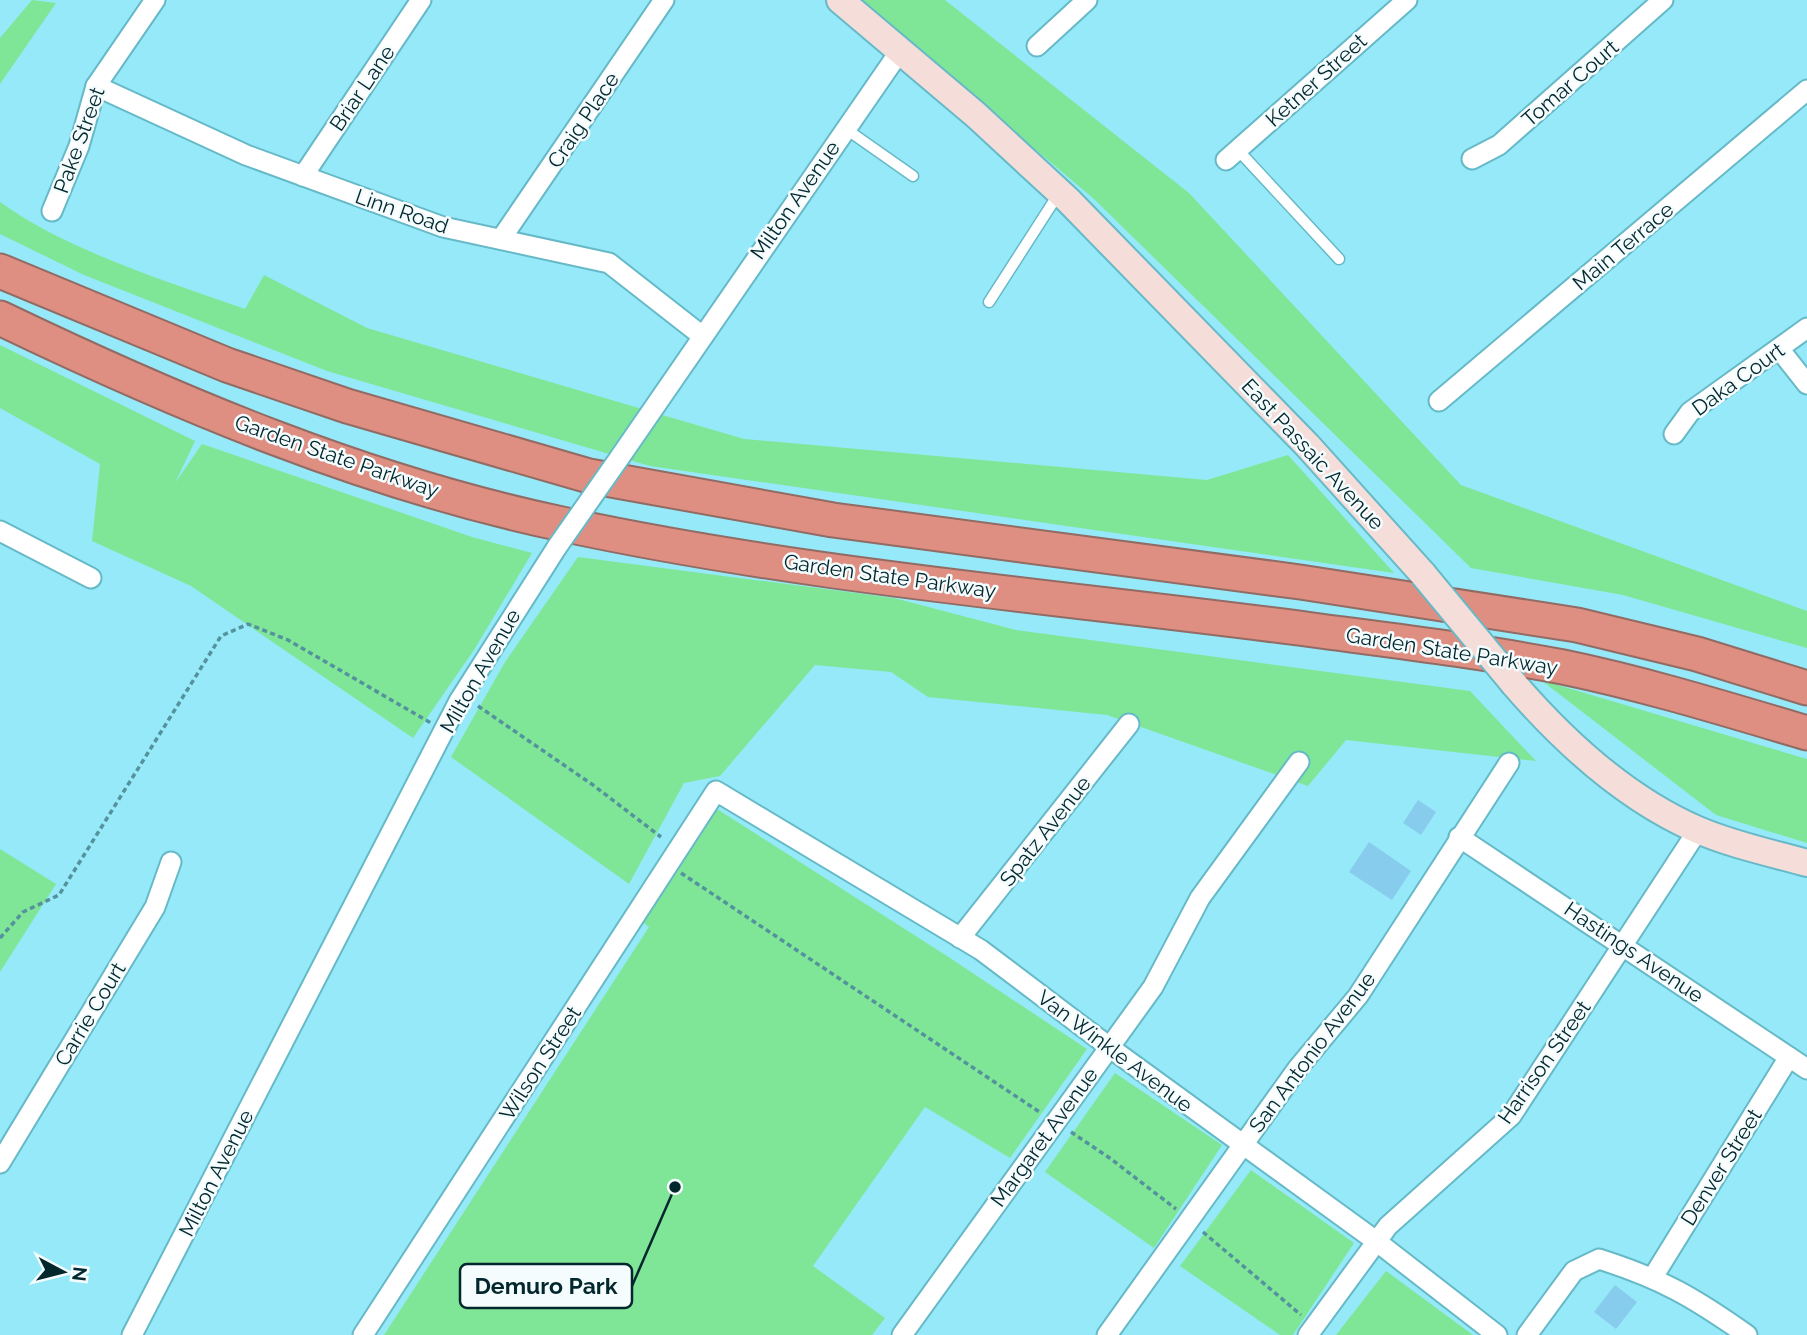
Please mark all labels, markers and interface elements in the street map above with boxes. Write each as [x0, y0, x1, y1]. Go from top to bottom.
street label: Ketner Street [1260, 28, 1372, 132]
street label: Tomar Court [1517, 34, 1623, 132]
street label: Briar Lane [324, 40, 400, 136]
street label: Craig Place [542, 67, 624, 173]
street label: Pake Street [48, 84, 110, 196]
street label: Milton Avenue [745, 136, 845, 264]
street label: Linn Road [352, 183, 452, 239]
street label: Main Terrace [1567, 197, 1679, 295]
street label: Daka Court [1687, 337, 1789, 421]
street label: East Passaic Avenue [1237, 373, 1389, 535]
street label: Garden State Parkway [232, 409, 442, 503]
street label: Garden State Parkway [782, 549, 998, 603]
street label: Milton Avenue [434, 605, 526, 737]
street label: Garden State Parkway [1344, 622, 1560, 680]
street label: Spatz Avenue [994, 771, 1096, 891]
street label: Hastings Avenue [1560, 896, 1708, 1008]
street label: Carrie Court [49, 958, 131, 1070]
street label: San Antonio Avenue [1243, 967, 1381, 1137]
street label: Van Winkle Avenue [1032, 984, 1198, 1118]
street label: Harrison Street [1492, 996, 1596, 1128]
street label: Wilson Street [494, 1001, 586, 1125]
street label: Margaret Avenue [985, 1063, 1103, 1211]
street label: Denver Street [1675, 1104, 1767, 1230]
street label: Milton Avenue [173, 1106, 259, 1240]
north arrow [28, 1237, 98, 1307]
callout: Demuro Park [460, 1264, 632, 1308]
text: N [68, 1266, 92, 1283]
text: Demuro Park [474, 1272, 618, 1299]

